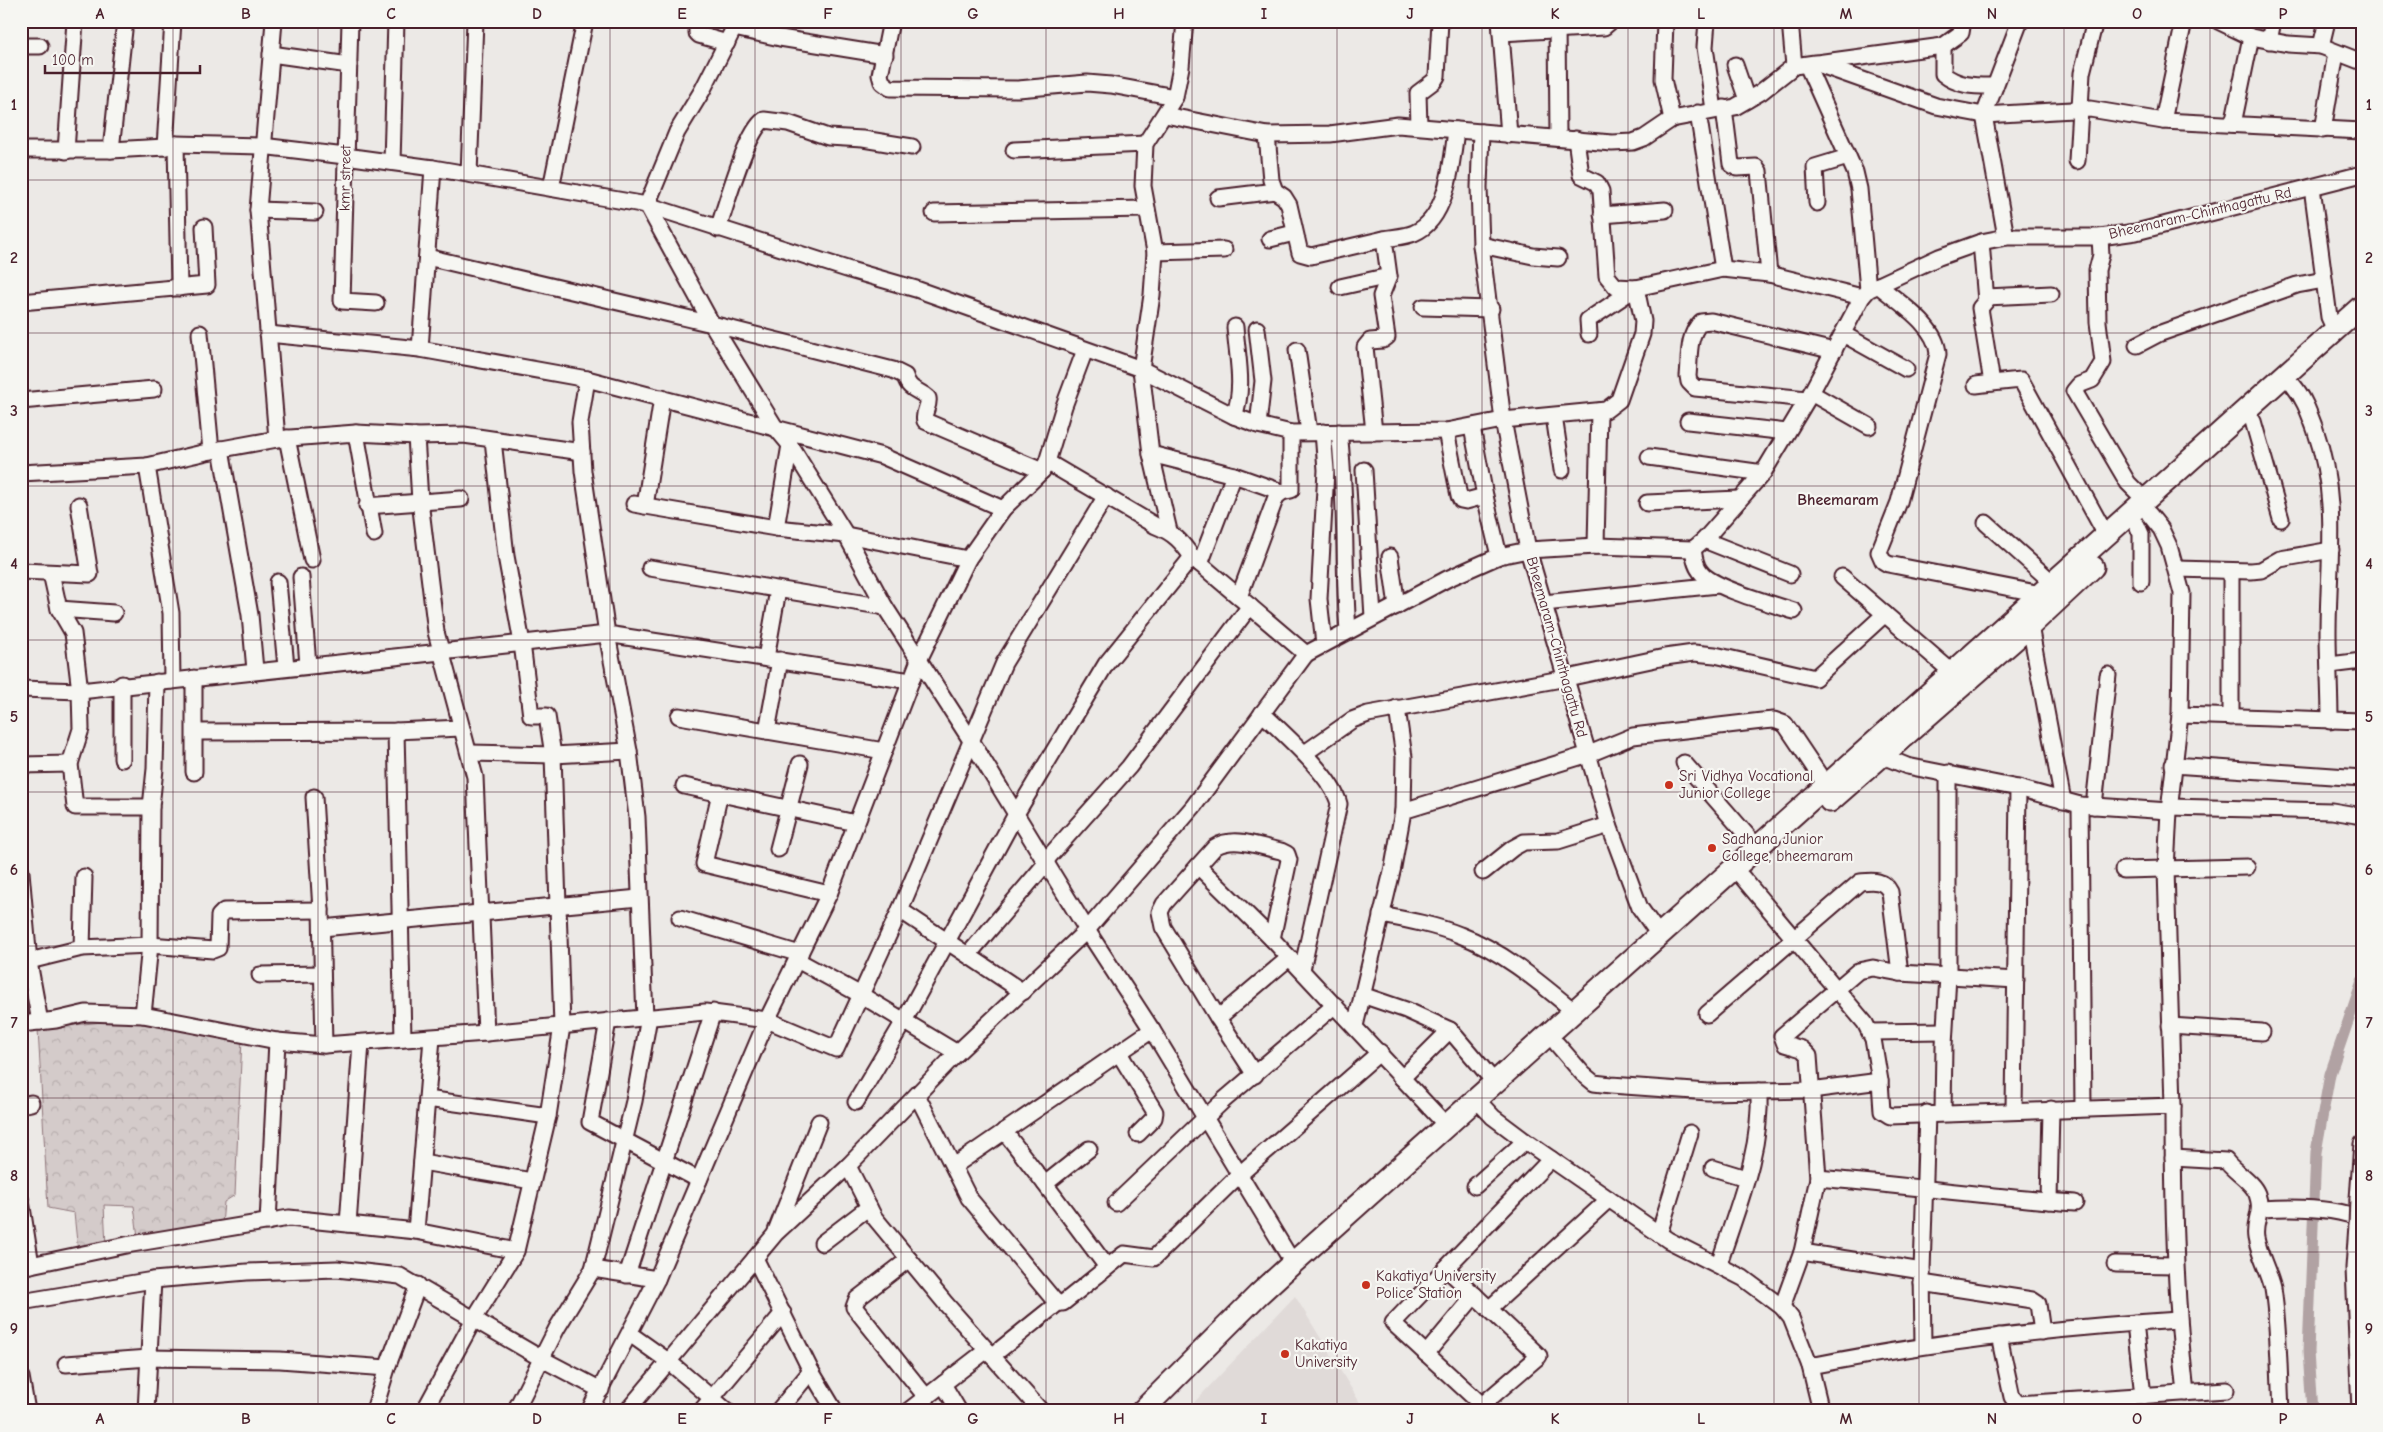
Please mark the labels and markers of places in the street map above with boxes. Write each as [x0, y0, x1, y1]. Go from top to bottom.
place label: Sri Vidhya Vocational Junior College [1679, 767, 1813, 802]
marker: Sri Vidhya Vocational Junior College [1663, 779, 1675, 791]
place label: Sadhana Junior College, bheemaram [1722, 830, 1853, 865]
marker: Sadhana Junior College, bheemaram [1706, 842, 1718, 854]
place label: Kakatiya University Police Station [1376, 1267, 1496, 1302]
marker: Kakatiya University Police Station [1360, 1279, 1372, 1291]
place label: Kakatiya University [1295, 1336, 1357, 1371]
marker: Kakatiya University [1279, 1348, 1291, 1360]

